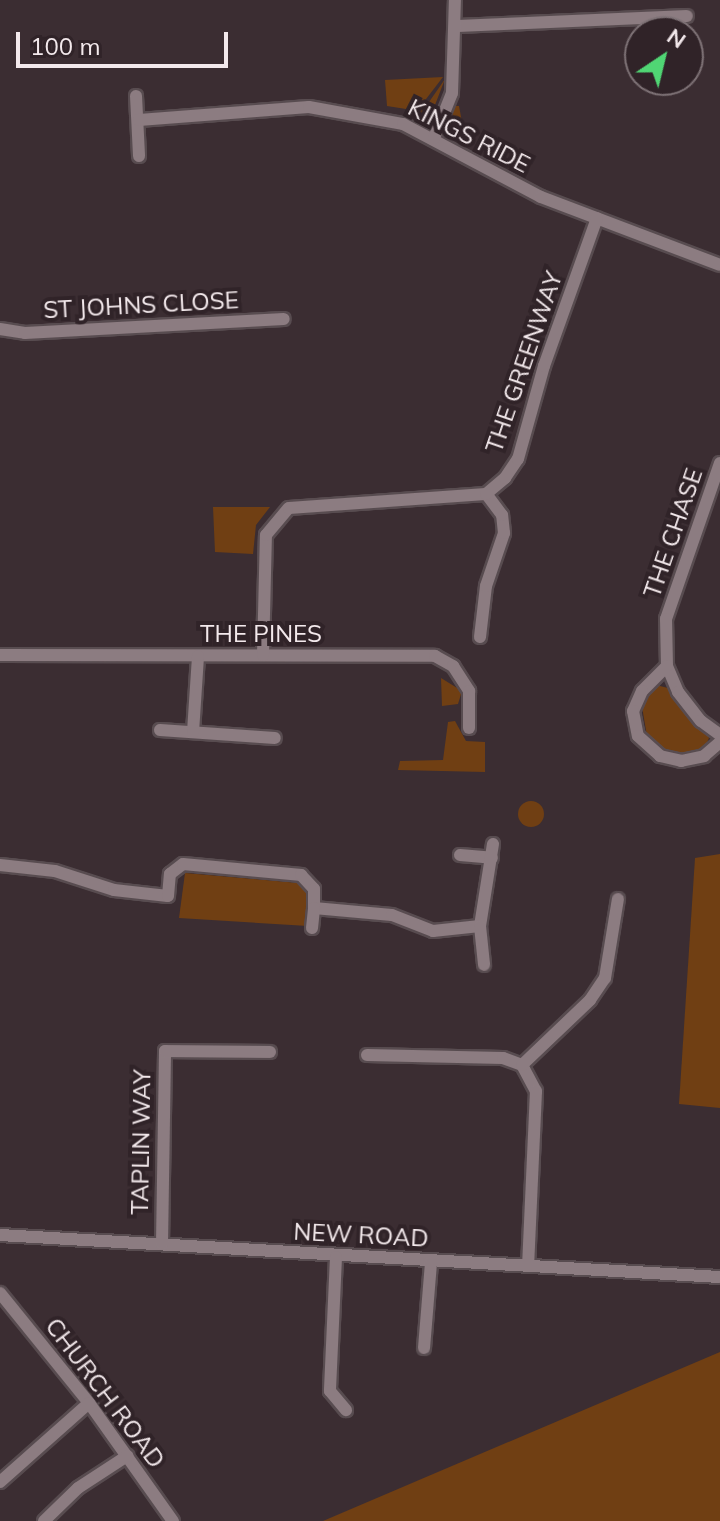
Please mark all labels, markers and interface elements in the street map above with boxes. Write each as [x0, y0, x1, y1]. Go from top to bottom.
scale bar [20, 16, 232, 66]
north arrow [624, 16, 704, 96]
text: N [662, 22, 691, 54]
text: 100 m [30, 31, 101, 61]
street label: KINGS RIDE [403, 93, 535, 179]
street label: THE GREENWAY [480, 268, 568, 456]
street label: ST JOHNS CLOSE [43, 286, 239, 324]
street label: THE CHASE [637, 465, 709, 601]
street label: THE PINES [200, 620, 322, 648]
street label: TAPLIN WAY [125, 1069, 157, 1215]
street label: NEW ROAD [293, 1217, 429, 1253]
street label: CHURCH ROAD [39, 1312, 171, 1474]

